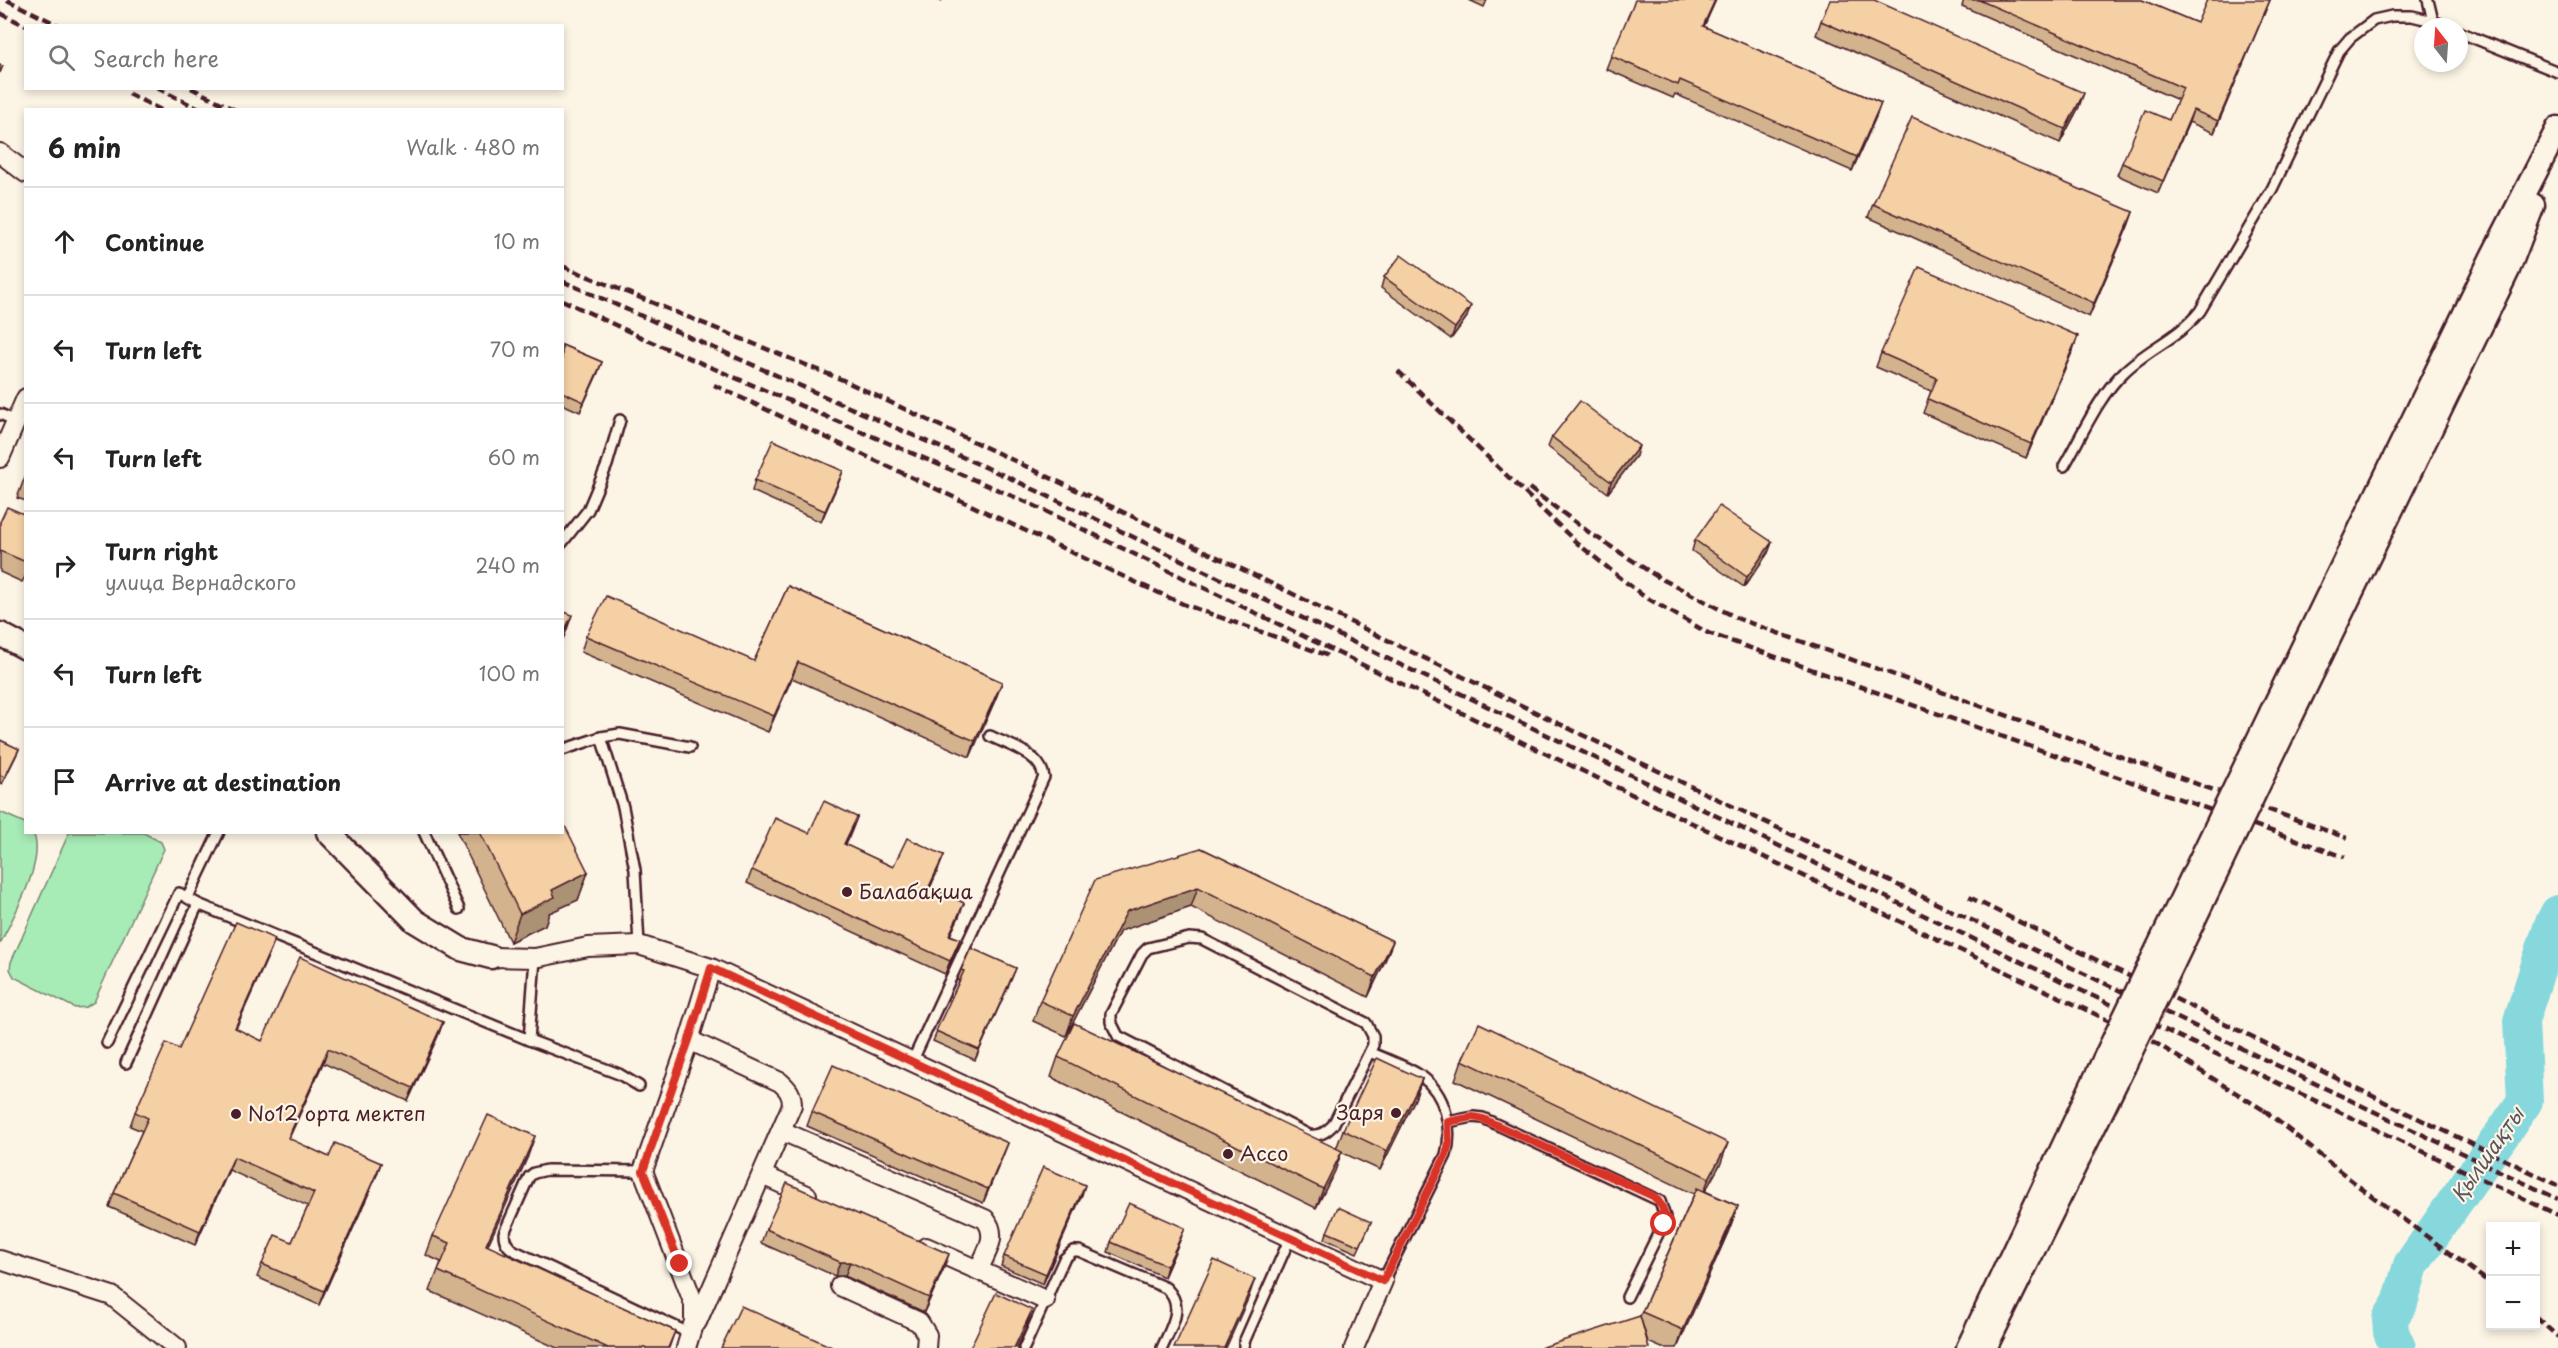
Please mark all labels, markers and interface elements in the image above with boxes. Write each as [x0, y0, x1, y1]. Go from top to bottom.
north arrow [2414, 18, 2468, 72]
search box [24, 24, 564, 90]
icon: search [45, 41, 78, 74]
text: Search here [93, 41, 219, 74]
text: 6 min [48, 128, 121, 167]
text: Walk · 480 m [406, 132, 540, 162]
icon: ahead [48, 225, 81, 258]
text: Continue [105, 225, 204, 258]
text: 10 m [493, 226, 540, 256]
icon: left [48, 333, 81, 366]
text: Turn left [105, 333, 202, 366]
text: 70 m [490, 334, 540, 364]
icon: left [48, 441, 81, 474]
text: Turn left [105, 441, 202, 474]
text: 60 m [488, 442, 540, 472]
text: Turn right [105, 534, 218, 567]
icon: right [48, 549, 81, 582]
text: 240 m [475, 550, 540, 580]
text: улица Вернадского [105, 567, 296, 597]
icon: left [48, 657, 81, 690]
text: Turn left [105, 657, 202, 690]
text: 100 m [479, 658, 540, 688]
icon: arrive [48, 765, 81, 798]
text: Arrive at destination [105, 765, 341, 798]
place label: Балабақша [859, 876, 973, 906]
marker: Балабақша [840, 885, 854, 899]
place label: Заря [1337, 1097, 1384, 1127]
place label: No12 орта мектеп [248, 1098, 426, 1128]
water label: Қылшақты [2442, 1098, 2532, 1208]
marker: Заря [1389, 1106, 1403, 1120]
marker: No12 орта мектеп [229, 1107, 243, 1121]
place label: Ассо [1240, 1138, 1288, 1168]
marker: Ассо [1221, 1147, 1235, 1161]
route start [1650, 1210, 1676, 1236]
map controls [2486, 1222, 2540, 1330]
button: + [2486, 1222, 2540, 1276]
route end [666, 1250, 692, 1276]
button: − [2486, 1276, 2540, 1330]

